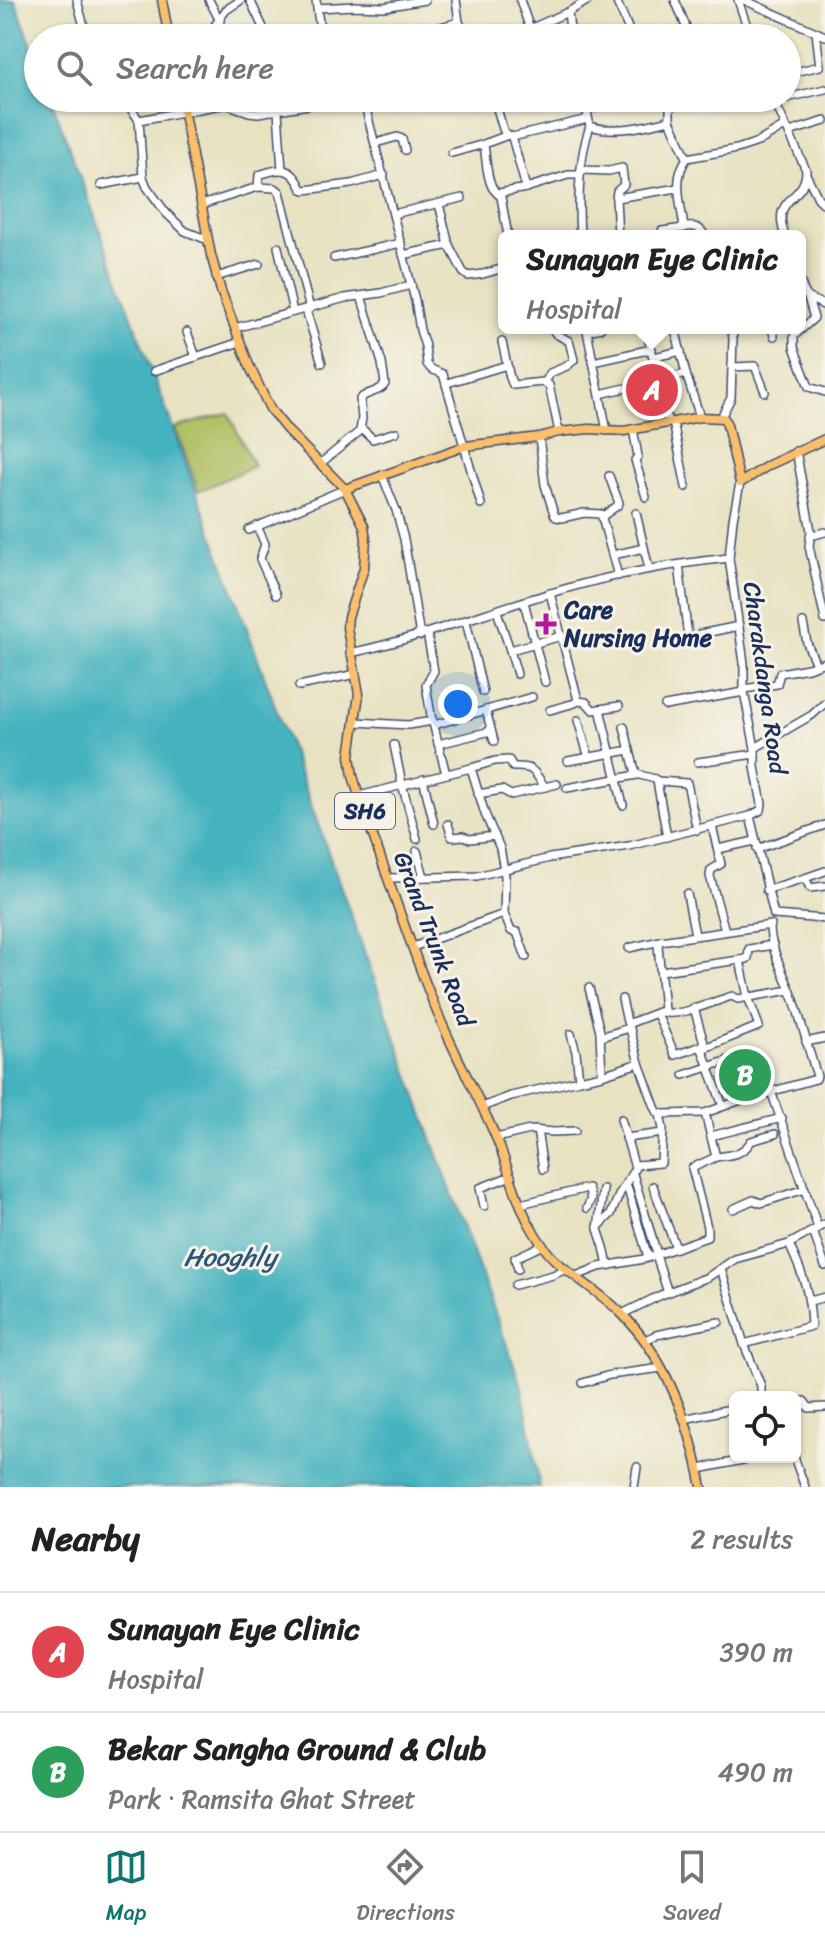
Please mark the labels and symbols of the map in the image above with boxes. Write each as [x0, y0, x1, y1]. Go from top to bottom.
pin: A [626, 360, 678, 420]
street label: Charakdanga Road [731, 579, 800, 779]
place label: Care Nursing Home [563, 589, 713, 659]
marker: Care Nursing Home [535, 613, 557, 635]
your location [438, 684, 478, 724]
road number: SH6 [335, 793, 395, 829]
street label: Grand Trunk Road [381, 845, 488, 1035]
pin: B [719, 1045, 771, 1105]
water label: Hooghly [184, 1234, 280, 1280]

